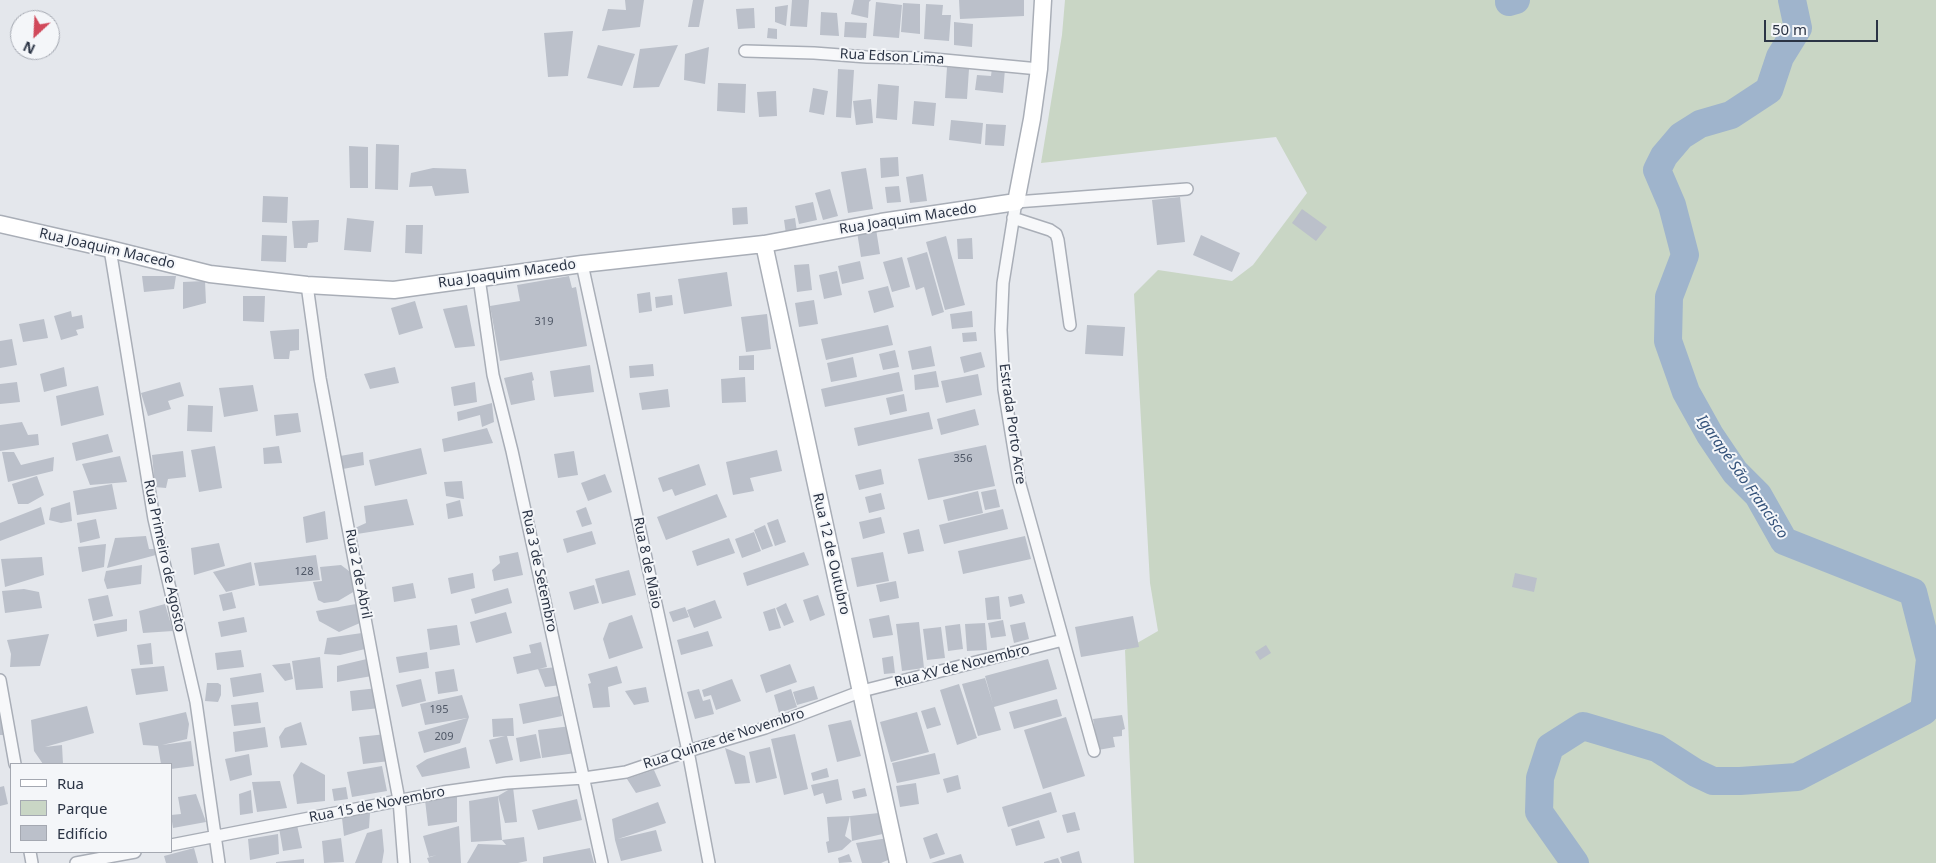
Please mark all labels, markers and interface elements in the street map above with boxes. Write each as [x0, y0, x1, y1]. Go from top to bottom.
north arrow [10, 10, 60, 60]
scale bar [1766, 10, 1880, 42]
text: 50 m [1772, 19, 1807, 39]
text: N [20, 37, 38, 59]
street label: Rua Edson Lima [839, 46, 945, 68]
street label: Rua Joaquim Macedo [838, 200, 978, 238]
street label: Rua Joaquim Macedo [37, 225, 177, 273]
street label: Rua Joaquim Macedo [437, 256, 577, 292]
house number: 319 [535, 315, 553, 329]
street label: Estrada Porto Acre [995, 362, 1029, 486]
water label: Igarapé São Francisco [1692, 412, 1792, 542]
house number: 356 [954, 452, 972, 466]
street label: Rua Primeiro de Agosto [140, 478, 188, 634]
street label: Rua 12 de Outubro [809, 491, 853, 617]
street label: Rua 3 de Setembro [518, 508, 560, 634]
street label: Rua 8 de Maio [629, 516, 665, 610]
street label: Rua 2 de Abril [341, 528, 375, 620]
house number: 128 [295, 565, 313, 579]
street label: Rua XV de Novembro [893, 641, 1031, 691]
house number: 195 [430, 703, 448, 717]
street label: Rua Quinze de Novembro [641, 705, 807, 773]
house number: 209 [435, 730, 453, 744]
legend [10, 763, 172, 853]
text: Rua [57, 773, 84, 793]
street label: Rua 15 de Novembro [308, 784, 446, 826]
text: Parque [57, 798, 107, 818]
text: Edifício [57, 823, 108, 843]

